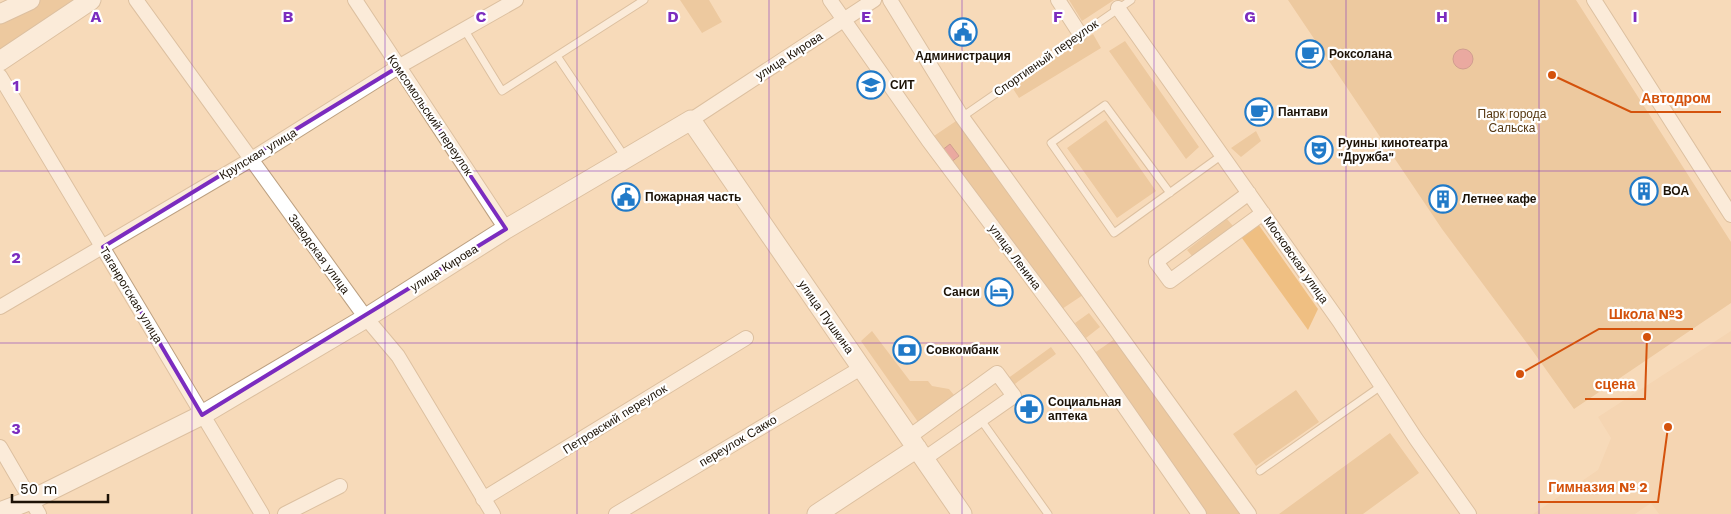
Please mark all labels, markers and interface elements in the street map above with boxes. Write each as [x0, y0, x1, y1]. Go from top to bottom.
text: A [91, 7, 102, 26]
text: B [283, 7, 294, 26]
text: C [476, 7, 487, 26]
text: D [667, 7, 679, 26]
text: E [861, 7, 871, 26]
text: F [1053, 7, 1063, 26]
text: G [1244, 7, 1256, 26]
text: H [1436, 7, 1448, 26]
text: I [1632, 7, 1638, 26]
street label: Спортивный переулок [991, 16, 1101, 99]
public building icon: Администрация [948, 17, 978, 47]
street label: улица Кирова [753, 29, 825, 83]
cafe icon: Роксолана [1295, 39, 1325, 69]
place label: Роксолана [1329, 47, 1392, 61]
place label: Администрация [915, 49, 1011, 63]
street label: Комсомольский переулок [384, 52, 476, 179]
school or university icon: СИТ [856, 70, 886, 100]
text: 1 [13, 76, 19, 95]
place label: СИТ [890, 78, 915, 92]
callout: Автодром [1631, 83, 1721, 112]
text: Автодром [1641, 90, 1711, 106]
cafe icon: Пантави [1244, 97, 1274, 127]
place label: Пантави [1278, 105, 1328, 119]
park label: Парк города Сальска [1478, 107, 1547, 135]
street label: Крупская улица [217, 125, 300, 183]
theatre icon: Руины кинотеатра "Дружба" [1304, 135, 1334, 165]
place label: Руины кинотеатра "Дружба" [1338, 136, 1448, 164]
building icon: ВОА [1629, 176, 1659, 206]
public building icon: Пожарная часть [611, 182, 641, 212]
building icon: Летнее кафе [1428, 184, 1458, 214]
place label: ВОА [1663, 184, 1689, 198]
place label: Пожарная часть [645, 190, 741, 204]
place label: Летнее кафе [1462, 192, 1537, 206]
street label: Заводская улица [285, 211, 353, 297]
street label: Московская улица [1261, 214, 1331, 306]
street label: улица Ленина [986, 222, 1044, 293]
street label: улица Кирова [408, 241, 481, 294]
street label: Таганрогская улица [97, 244, 166, 346]
text: 2 [11, 248, 21, 267]
hotel icon: Санси [984, 277, 1014, 307]
street label: улица Пушкина [795, 278, 857, 357]
place label: Санси [943, 285, 980, 299]
callout: Школа №3 [1599, 300, 1693, 329]
text: Школа №3 [1609, 306, 1683, 322]
bank icon: Совкомбанк [892, 335, 922, 365]
place label: Совкомбанк [926, 343, 999, 357]
callout: сцена [1585, 370, 1645, 399]
text: сцена [1595, 376, 1635, 392]
street label: Петровский переулок [560, 381, 670, 457]
pharmacy icon: Социальная аптека [1014, 394, 1044, 424]
place label: Социальная аптека [1048, 395, 1121, 423]
street label: переулок Сакко [697, 412, 780, 470]
text: 3 [11, 419, 21, 438]
scale bar [12, 472, 109, 504]
callout: Гимназия № 2 [1538, 473, 1658, 502]
text: Гимназия № 2 [1548, 479, 1648, 495]
text: 50 m [20, 480, 57, 498]

